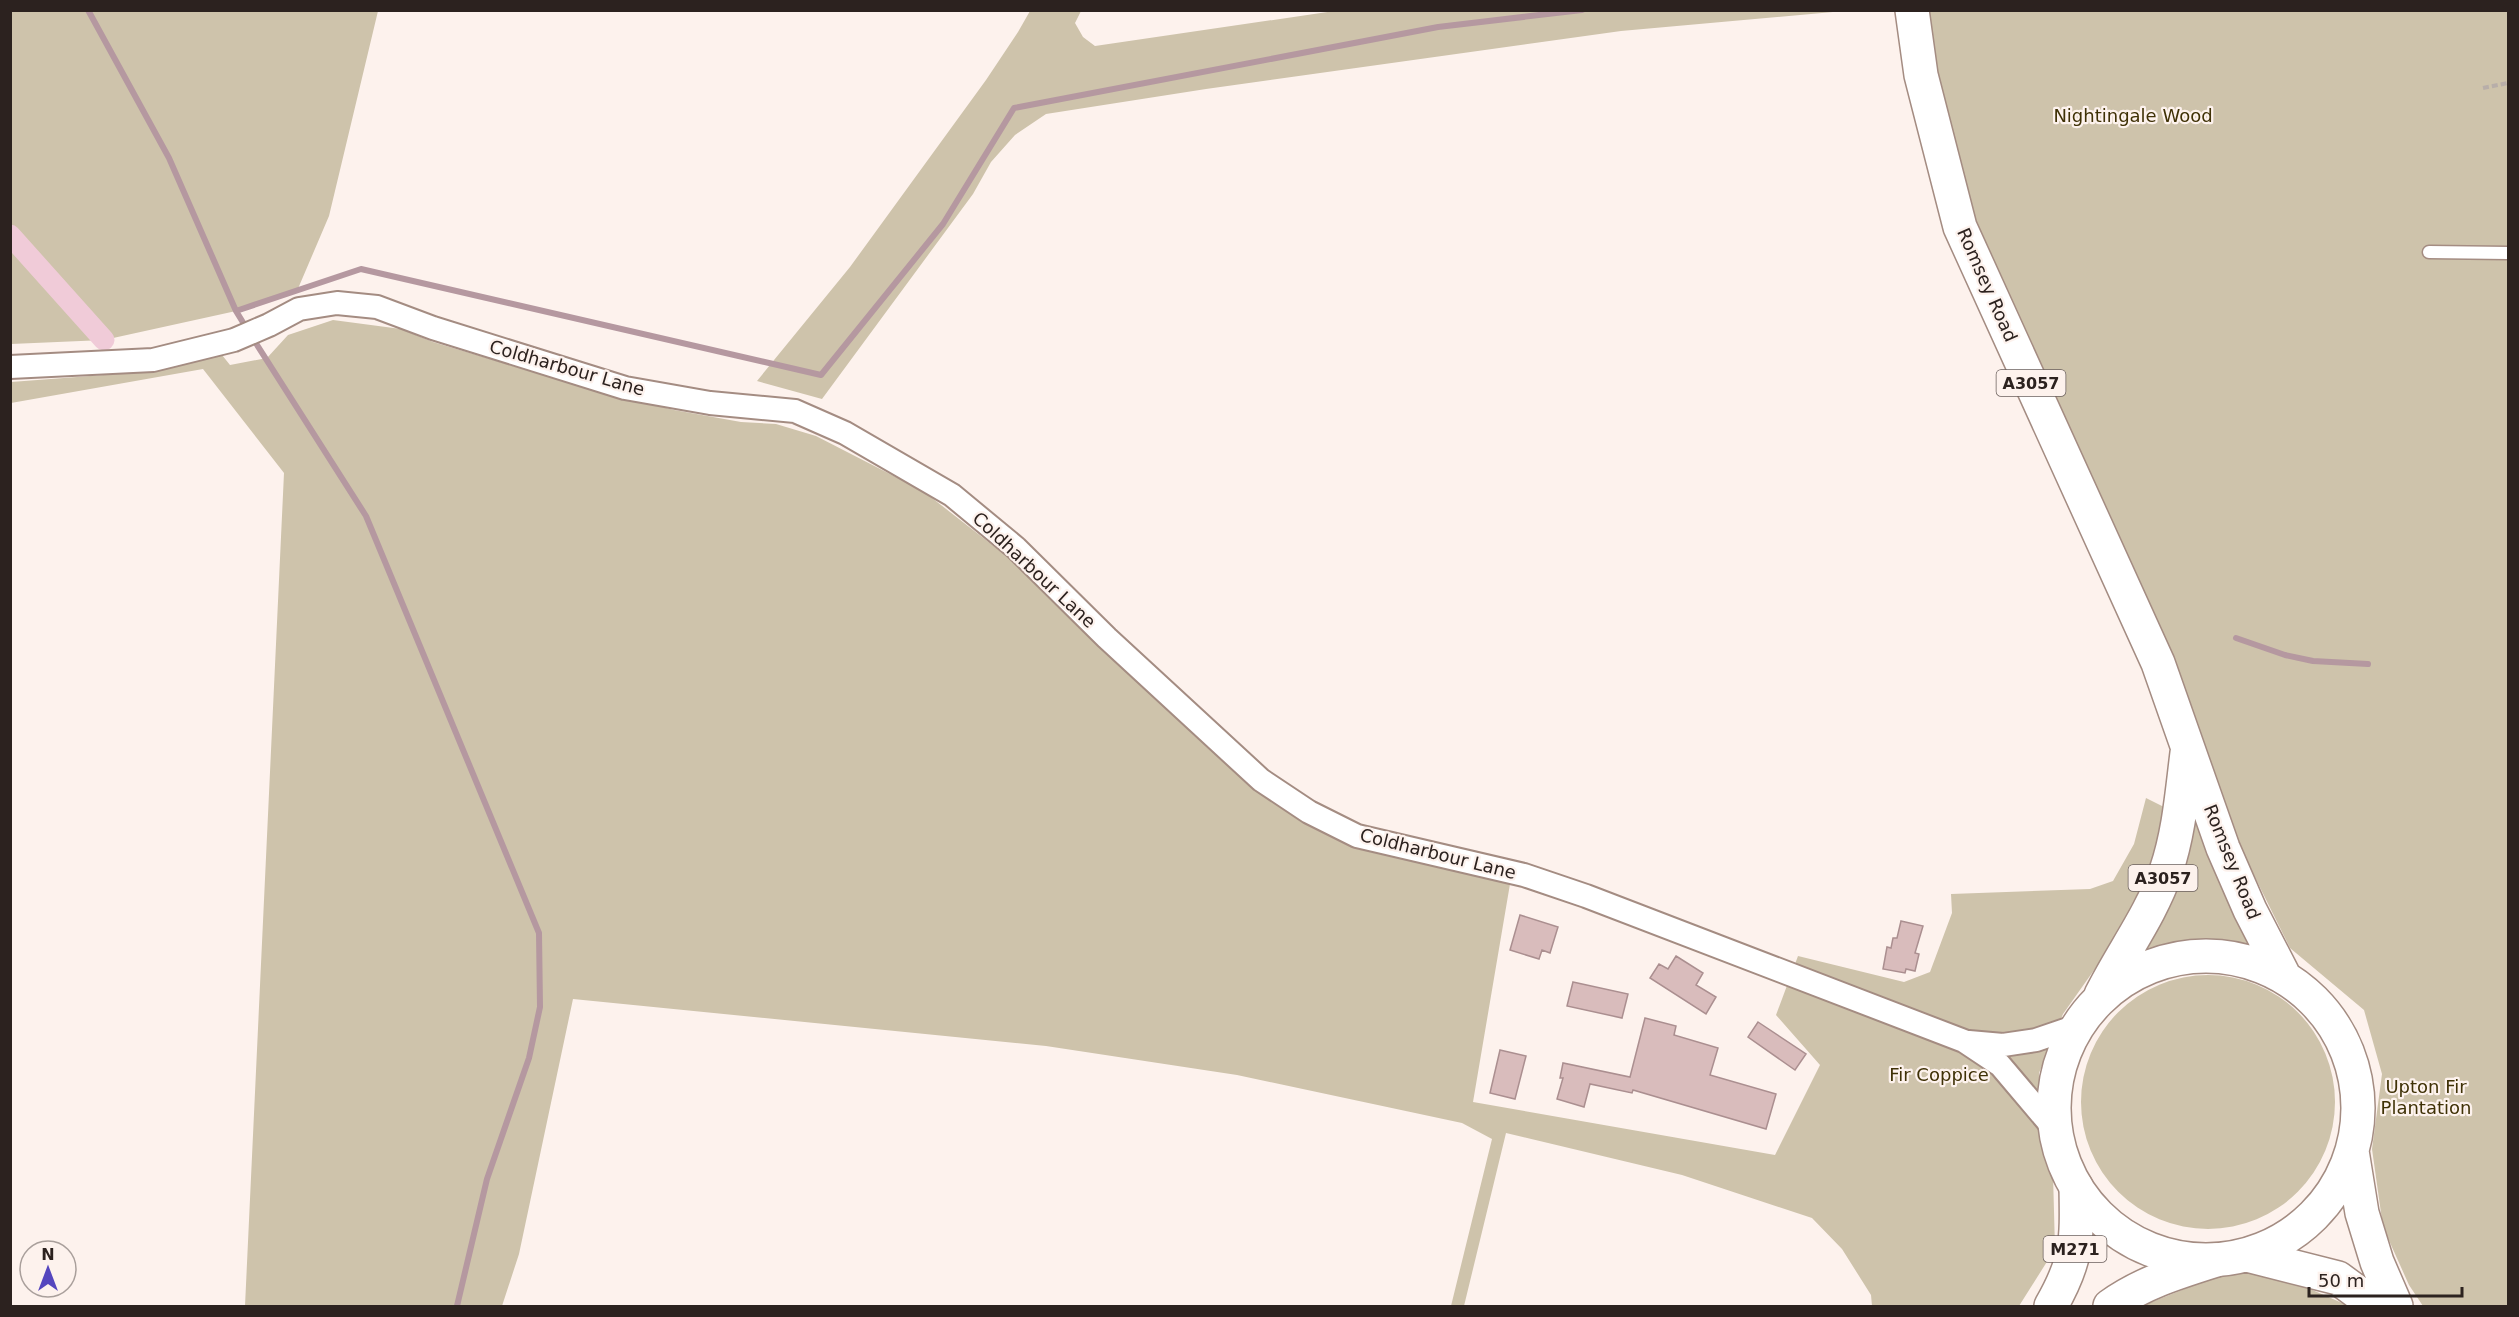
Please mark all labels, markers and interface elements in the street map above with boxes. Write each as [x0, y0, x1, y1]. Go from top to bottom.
park label: Nightingale Wood [2053, 105, 2213, 126]
street label: Romsey Road [1953, 225, 2022, 345]
street label: Coldharbour Lane [487, 335, 647, 400]
road number: A3057 [1996, 370, 2066, 396]
street label: Coldharbour Lane [969, 507, 1100, 632]
street label: Romsey Road [2200, 801, 2265, 922]
street label: Coldharbour Lane [1358, 824, 1518, 883]
road number: A3057 [2128, 865, 2198, 891]
park label: Fir Coppice [1889, 1064, 1989, 1085]
park label: Upton Fir Plantation [2381, 1076, 2471, 1118]
road number: M271 [2044, 1236, 2106, 1262]
north arrow [18, 1239, 78, 1299]
text: N [41, 1245, 55, 1264]
scale bar [2309, 1260, 2462, 1298]
text: 50 m [2318, 1270, 2364, 1291]

